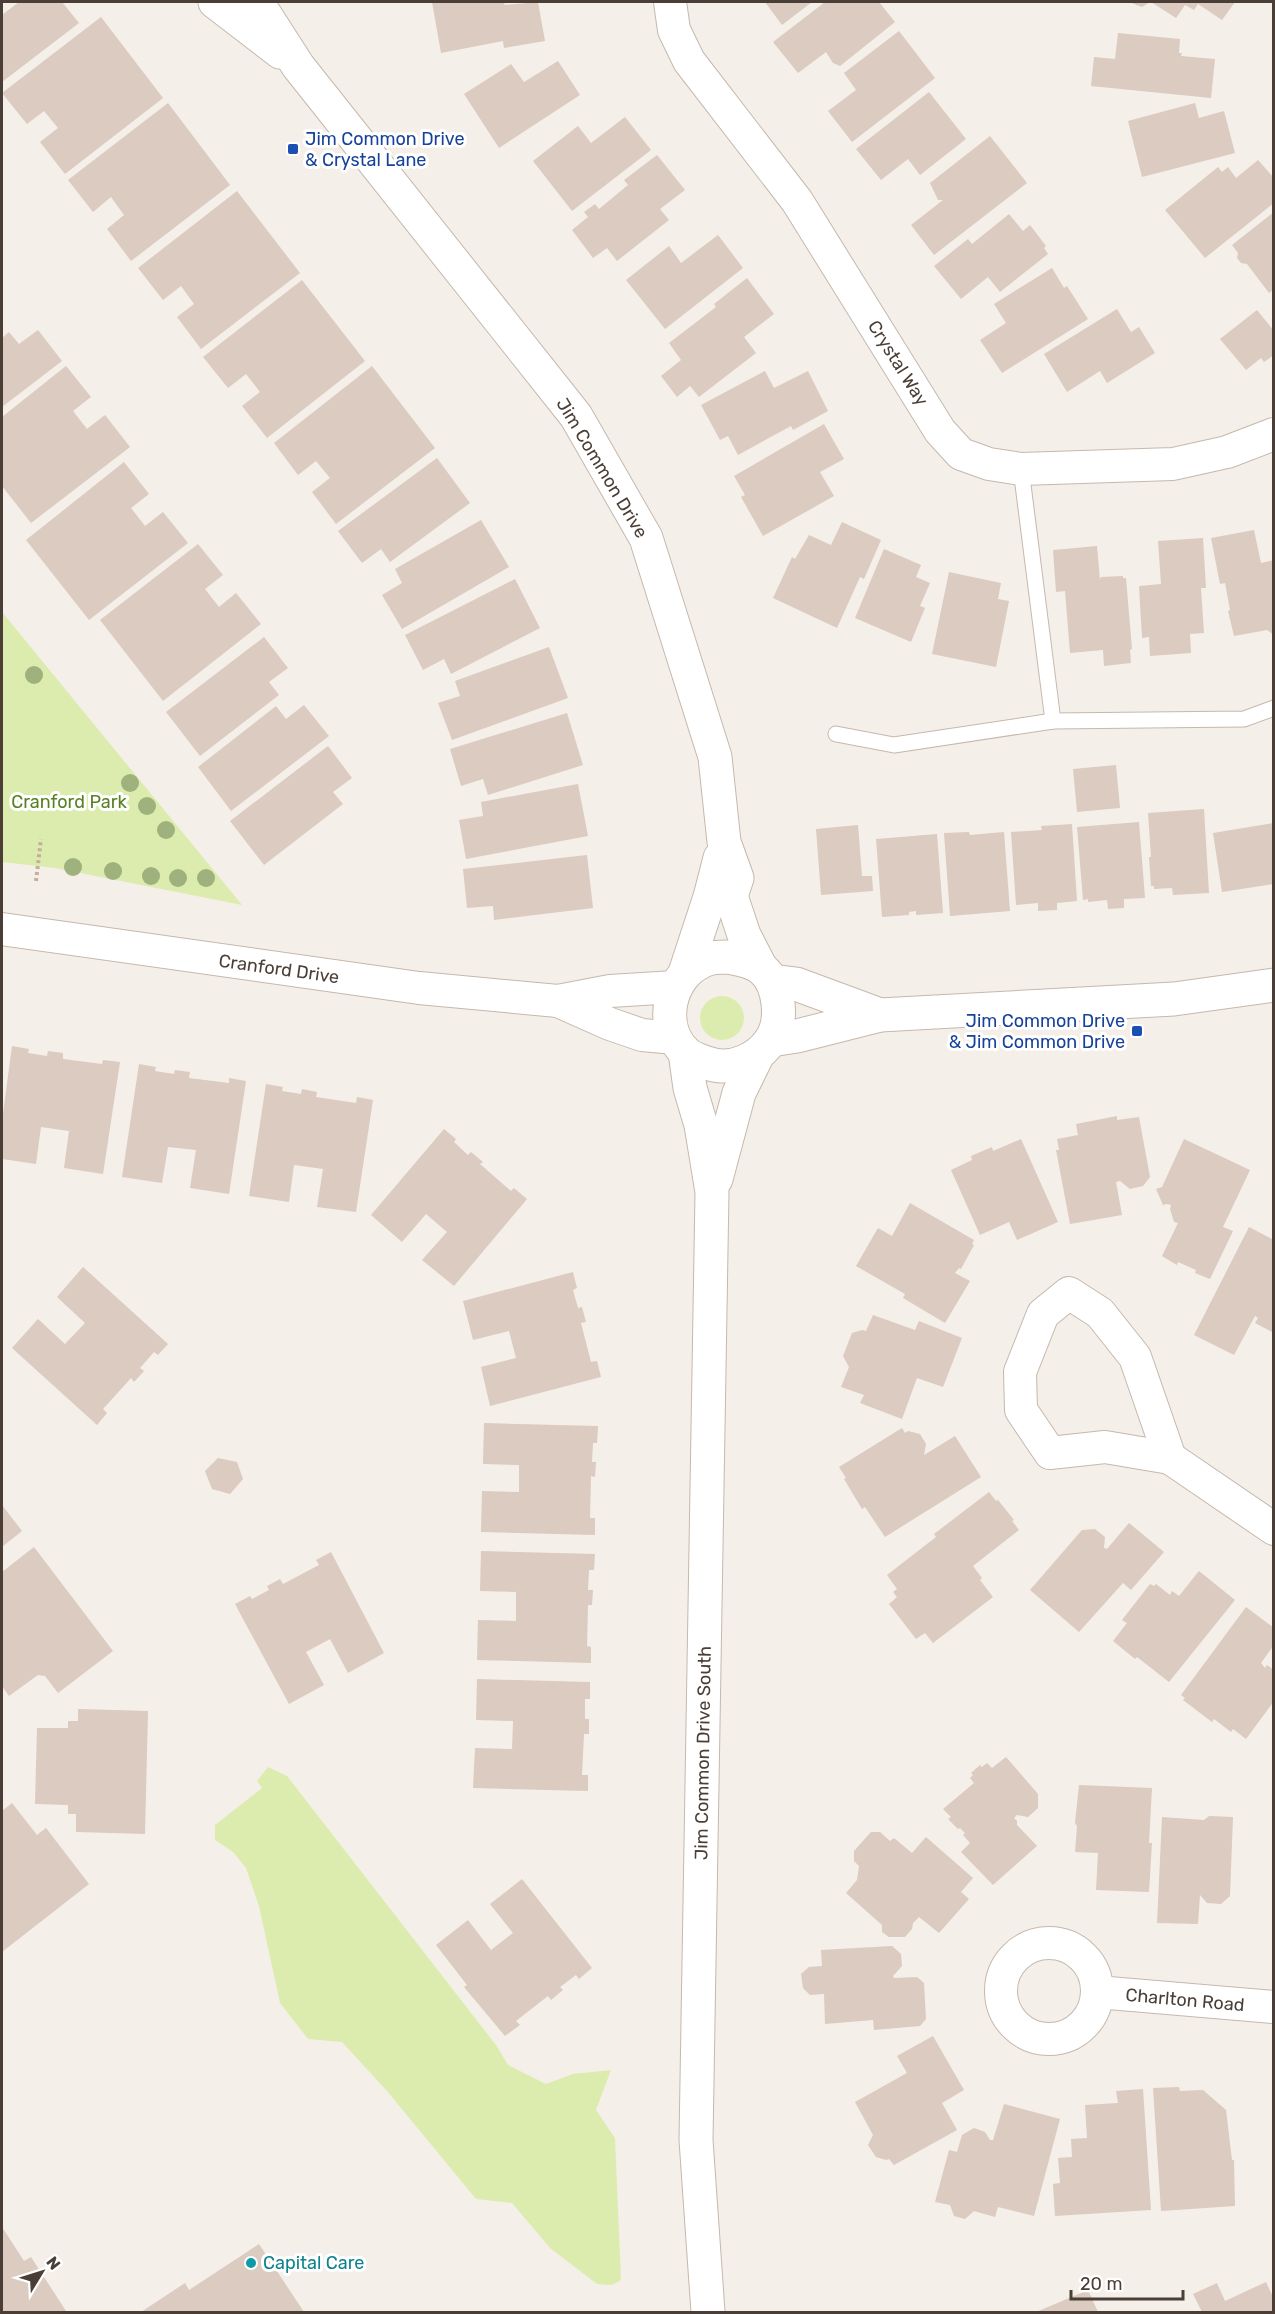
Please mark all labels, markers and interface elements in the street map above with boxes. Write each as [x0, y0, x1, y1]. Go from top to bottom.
place label: Jim Common Drive & Crystal Lane [305, 128, 464, 171]
marker: Jim Common Drive & Crystal Lane [286, 142, 300, 156]
street label: Crystal Way [863, 316, 933, 410]
street label: Jim Common Drive [552, 394, 652, 542]
park label: Cranford Park [11, 791, 128, 813]
street label: Cranford Drive [217, 950, 341, 988]
place label: Jim Common Drive & Jim Common Drive [949, 1010, 1125, 1053]
marker: Jim Common Drive & Jim Common Drive [1130, 1024, 1144, 1038]
street label: Jim Common Drive South [690, 1646, 716, 1860]
street label: Charlton Road [1125, 1984, 1245, 2016]
north arrow [12, 2242, 72, 2302]
place label: Capital Care [263, 2252, 364, 2274]
text: N [42, 2253, 64, 2273]
marker: Capital Care [244, 2256, 258, 2270]
scale bar [1071, 2263, 1184, 2301]
text: 20 m [1080, 2273, 1122, 2295]

